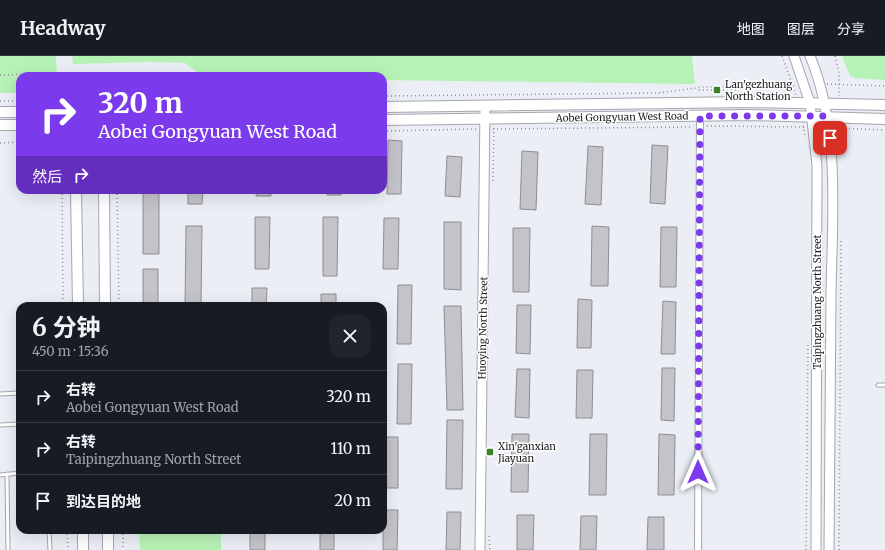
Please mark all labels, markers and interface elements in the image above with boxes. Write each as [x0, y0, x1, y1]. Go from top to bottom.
text: Headway [20, 16, 106, 40]
text: 地图 [737, 20, 765, 38]
text: 图层 [787, 20, 815, 38]
text: 分享 [837, 20, 865, 38]
place label: Lan'gezhuang North Station [725, 78, 792, 103]
text: 320 m [98, 85, 183, 121]
marker: Lan'gezhuang North Station [712, 85, 722, 95]
icon: right [32, 88, 84, 140]
street label: Aobei Gongyuan West Road [554, 109, 689, 125]
text: Aobei Gongyuan West Road [98, 120, 337, 143]
pin [813, 121, 847, 155]
icon: arrive [819, 127, 841, 149]
icon: right [70, 164, 92, 186]
text: 然后 [32, 167, 62, 186]
street label: Taipingzhuang North Street [811, 234, 824, 369]
street label: Huoying North Street [476, 276, 490, 380]
text: 6 分钟 [32, 312, 100, 343]
button: close [329, 315, 371, 357]
text: 450 m · 15:36 [32, 343, 109, 360]
text: 右转 [66, 380, 96, 399]
icon: right [32, 386, 54, 408]
text: 320 m [326, 387, 371, 406]
text: Aobei Gongyuan West Road [66, 399, 239, 416]
text: 右转 [66, 432, 96, 451]
icon: right [32, 438, 54, 460]
text: 110 m [330, 439, 371, 458]
place label: Xin'ganxian Jiayuan [497, 440, 556, 465]
marker: Xin'ganxian Jiayuan [485, 447, 495, 457]
text: Taipingzhuang North Street [66, 451, 241, 468]
position arrow [677, 451, 719, 493]
icon: arrive [32, 490, 54, 512]
text: 20 m [334, 491, 371, 510]
text: 到达目的地 [66, 492, 141, 511]

